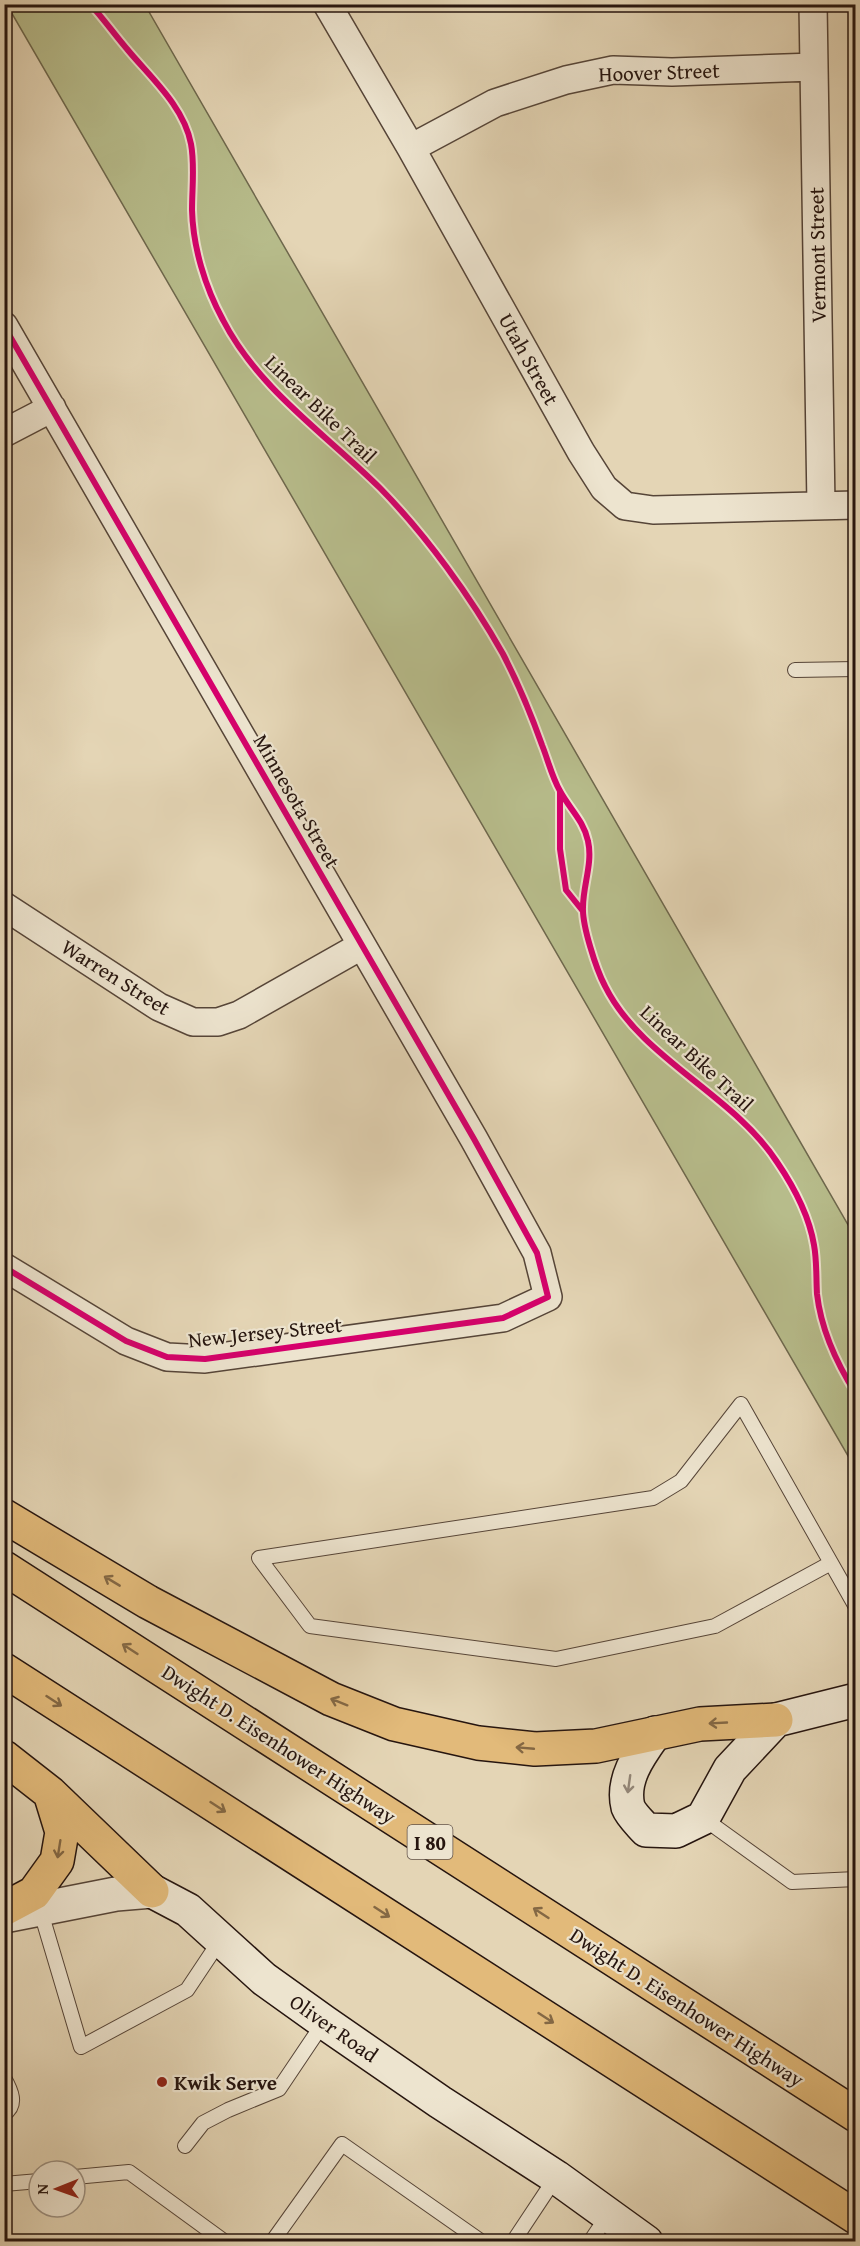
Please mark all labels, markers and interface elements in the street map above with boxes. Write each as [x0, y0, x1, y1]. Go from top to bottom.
street label: Hoover Street [598, 54, 721, 90]
street label: Vermont Street [800, 186, 834, 323]
street label: Utah Street [491, 307, 567, 411]
street label: Linear Bike Trail [258, 347, 384, 471]
street label: Minnesota Street [246, 728, 348, 875]
street label: Warren Street [55, 931, 177, 1023]
street label: Linear Bike Trail [633, 997, 761, 1119]
street label: New Jersey Street [186, 1308, 344, 1355]
one-way arrow [104, 1574, 121, 1586]
one-way arrow [122, 1642, 139, 1654]
street label: Dwight D. Eisenhower Highway [156, 1656, 403, 1832]
one-way arrow [45, 1696, 62, 1708]
one-way arrow [331, 1696, 349, 1707]
one-way arrow [708, 1717, 728, 1728]
one-way arrow [516, 1742, 535, 1753]
one-way arrow [624, 1774, 635, 1793]
one-way arrow [209, 1801, 226, 1813]
road number: I 80 [408, 1825, 452, 1859]
one-way arrow [53, 1839, 64, 1859]
one-way arrow [373, 1907, 390, 1919]
one-way arrow [533, 1907, 550, 1919]
street label: Dwight D. Eisenhower Highway [564, 1919, 811, 2095]
street label: Oliver Road [284, 1986, 385, 2070]
one-way arrow [537, 2012, 554, 2024]
place label: Kwik Serve [174, 2067, 277, 2098]
marker: Kwik Serve [155, 2075, 169, 2089]
north arrow [27, 2159, 87, 2219]
text: N [30, 2183, 54, 2195]

